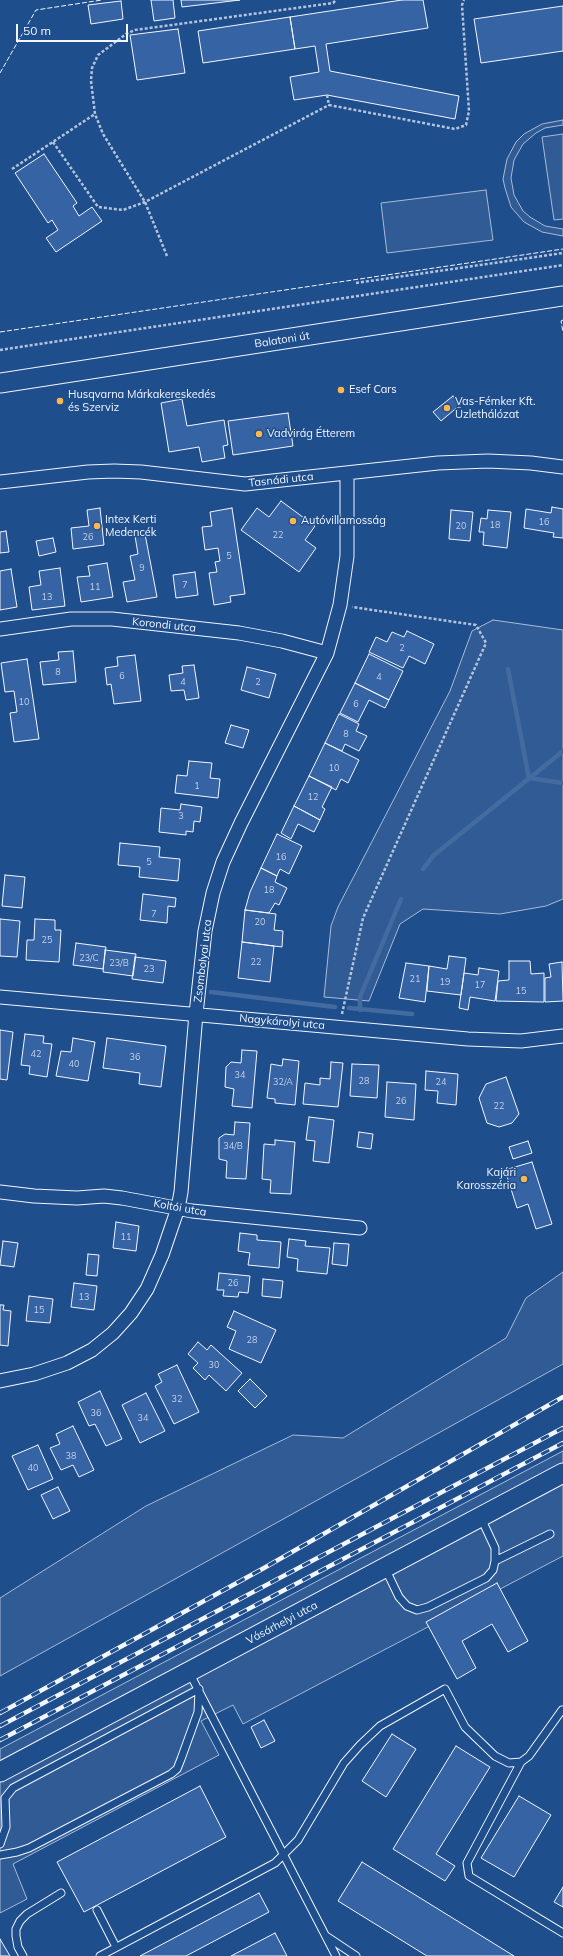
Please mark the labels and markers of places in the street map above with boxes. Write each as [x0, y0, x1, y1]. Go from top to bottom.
place label: Esef Cars [349, 383, 397, 397]
marker: Esef Cars [336, 385, 346, 395]
place label: Husqvarna Márkakereskedés és Szerviz [68, 388, 216, 414]
place label: Vas-Fémker Kft. Üzlethálózat [455, 395, 536, 421]
marker: Husqvarna Márkakereskedés és Szerviz [55, 396, 65, 406]
marker: Vas-Fémker Kft. Üzlethálózat [442, 403, 452, 413]
place label: Vadvirág Étterem [267, 427, 355, 441]
marker: Vadvirág Étterem [254, 429, 264, 439]
place label: Intex Kerti Medencék [105, 513, 156, 539]
place label: Autóvillamosság [301, 514, 386, 528]
marker: Autóvillamosság [288, 516, 298, 526]
marker: Intex Kerti Medencék [92, 521, 102, 531]
place label: Kajári Karosszéria [457, 1166, 516, 1192]
marker: Kajári Karosszéria [519, 1174, 529, 1184]

